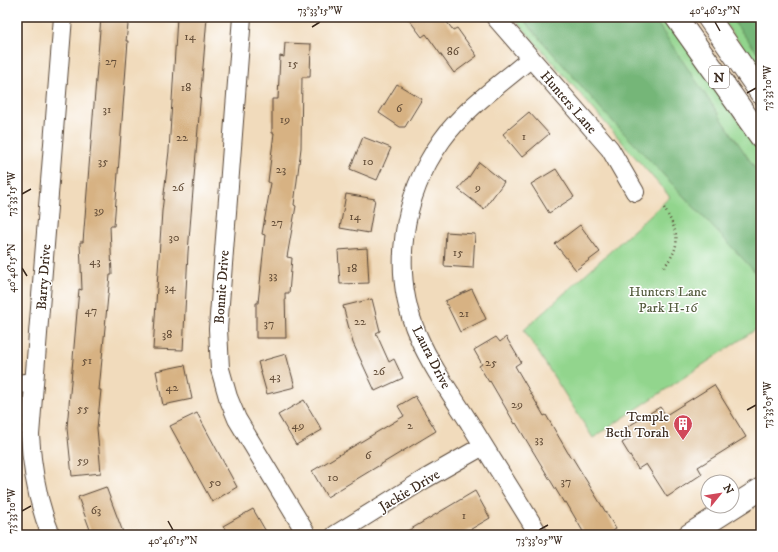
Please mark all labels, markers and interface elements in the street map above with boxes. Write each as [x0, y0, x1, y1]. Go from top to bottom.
text: 73°33'15"W [298, 5, 343, 17]
text: 40°46'25"N [690, 5, 740, 17]
house number: 14 [184, 29, 197, 44]
house number: 86 [447, 44, 460, 59]
house number: 27 [105, 54, 117, 69]
house number: 15 [288, 56, 298, 71]
text: 73°33'10"W [762, 64, 774, 111]
road number: N [709, 66, 729, 88]
street label: Hunters Lane [536, 67, 601, 138]
house number: 18 [181, 80, 191, 95]
house number: 6 [396, 101, 403, 116]
house number: 31 [103, 102, 111, 117]
house number: 19 [280, 112, 290, 127]
house number: 1 [522, 129, 526, 144]
house number: 22 [176, 130, 188, 145]
house number: 35 [98, 154, 108, 169]
house number: 10 [363, 154, 373, 169]
house number: 23 [276, 162, 286, 177]
text: 73°33'15"W [6, 171, 18, 216]
house number: 26 [172, 180, 185, 195]
house number: 9 [474, 180, 481, 195]
house number: 39 [94, 203, 104, 218]
house number: 14 [349, 209, 362, 224]
house number: 27 [271, 215, 283, 230]
house number: 30 [169, 230, 179, 245]
text: 40°46'15"N [6, 243, 18, 293]
street label: Barry Drive [33, 243, 55, 311]
house number: 15 [453, 245, 463, 260]
street label: Bonnie Drive [210, 249, 234, 325]
house number: 43 [89, 254, 101, 269]
house number: 18 [347, 261, 357, 276]
house number: 33 [269, 268, 277, 283]
house number: 34 [164, 280, 177, 295]
park label: Hunters Lane Park H-16 [629, 283, 707, 317]
house number: 47 [85, 303, 97, 318]
house number: 21 [459, 306, 469, 321]
house number: 22 [354, 314, 366, 329]
house number: 37 [264, 316, 274, 331]
street label: Laura Drive [408, 323, 455, 392]
house number: 38 [162, 327, 172, 342]
house number: 51 [82, 353, 92, 368]
house number: 25 [485, 355, 497, 370]
house number: 26 [373, 364, 386, 379]
house number: 43 [269, 369, 281, 384]
house number: 42 [166, 380, 179, 395]
text: 73°33'05"W [762, 381, 774, 428]
house number: 29 [511, 397, 523, 412]
house number: 55 [77, 401, 89, 416]
place label: Temple Beth Torah [605, 408, 670, 442]
building icon: Temple Beth Torah [672, 413, 694, 441]
house number: 49 [292, 418, 304, 433]
house number: 2 [407, 418, 413, 433]
house number: 33 [535, 432, 543, 447]
house number: 6 [365, 448, 372, 463]
house number: 59 [77, 453, 89, 468]
street label: Jackie Drive [374, 466, 443, 517]
house number: 10 [328, 470, 338, 485]
house number: 37 [561, 474, 571, 489]
north arrow [700, 474, 740, 514]
house number: 50 [209, 475, 221, 490]
text: N [719, 482, 736, 497]
text: 73°33'10"W [6, 487, 18, 534]
house number: 63 [91, 503, 101, 518]
house number: 1 [462, 508, 466, 523]
text: 40°46'15"N [148, 535, 198, 547]
text: 73°33'05"W [516, 535, 563, 547]

